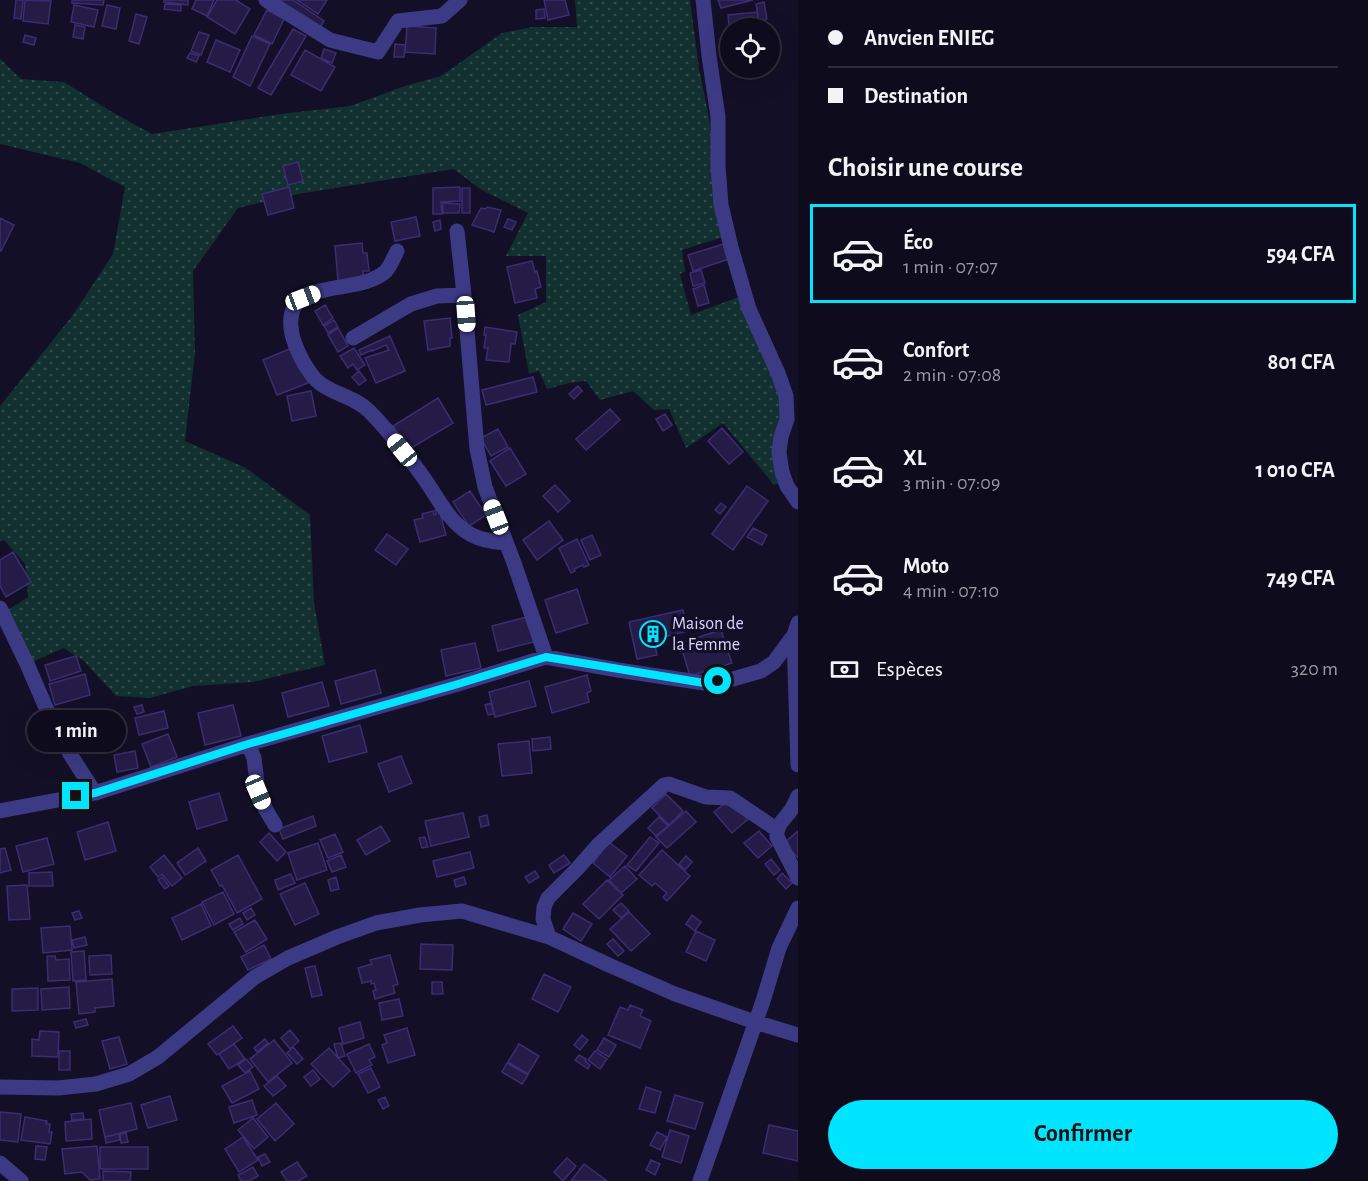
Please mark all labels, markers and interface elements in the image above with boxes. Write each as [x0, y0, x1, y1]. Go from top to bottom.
map controls [720, 18, 780, 78]
button: locate [720, 18, 780, 78]
text: Anvcien ENIEG [864, 27, 995, 49]
text: Destination [864, 85, 968, 107]
text: Choisir une course [828, 154, 1023, 181]
icon: car [831, 227, 885, 281]
text: Éco [903, 231, 933, 253]
text: 594 CFA [1266, 243, 1335, 265]
text: 1 min · 07:07 [903, 257, 998, 277]
car [283, 283, 323, 313]
car [456, 295, 476, 333]
icon: car [831, 335, 885, 389]
text: Confort [903, 339, 969, 361]
text: 801 CFA [1267, 351, 1335, 373]
text: 2 min · 07:08 [903, 365, 1001, 385]
car [384, 430, 420, 470]
icon: car [831, 443, 885, 497]
text: XL [903, 447, 926, 469]
text: 1 010 CFA [1256, 459, 1335, 481]
text: 3 min · 07:09 [903, 473, 1000, 493]
car [481, 497, 511, 537]
icon: car [831, 551, 885, 605]
text: Moto [903, 555, 949, 577]
text: 749 CFA [1266, 567, 1335, 589]
text: 4 min · 07:10 [903, 581, 999, 601]
place label: Maison de la Femme [672, 615, 744, 654]
building icon: Maison de la Femme [638, 619, 668, 649]
icon: cash [828, 653, 861, 686]
text: Espèces [876, 658, 943, 680]
text: 320 m [1291, 659, 1338, 679]
route start [704, 667, 731, 694]
callout: 1 min [26, 709, 125, 751]
text: 1 min [55, 721, 98, 741]
car [243, 772, 273, 812]
route end [62, 782, 89, 809]
button: Confirmer [828, 1100, 1338, 1169]

